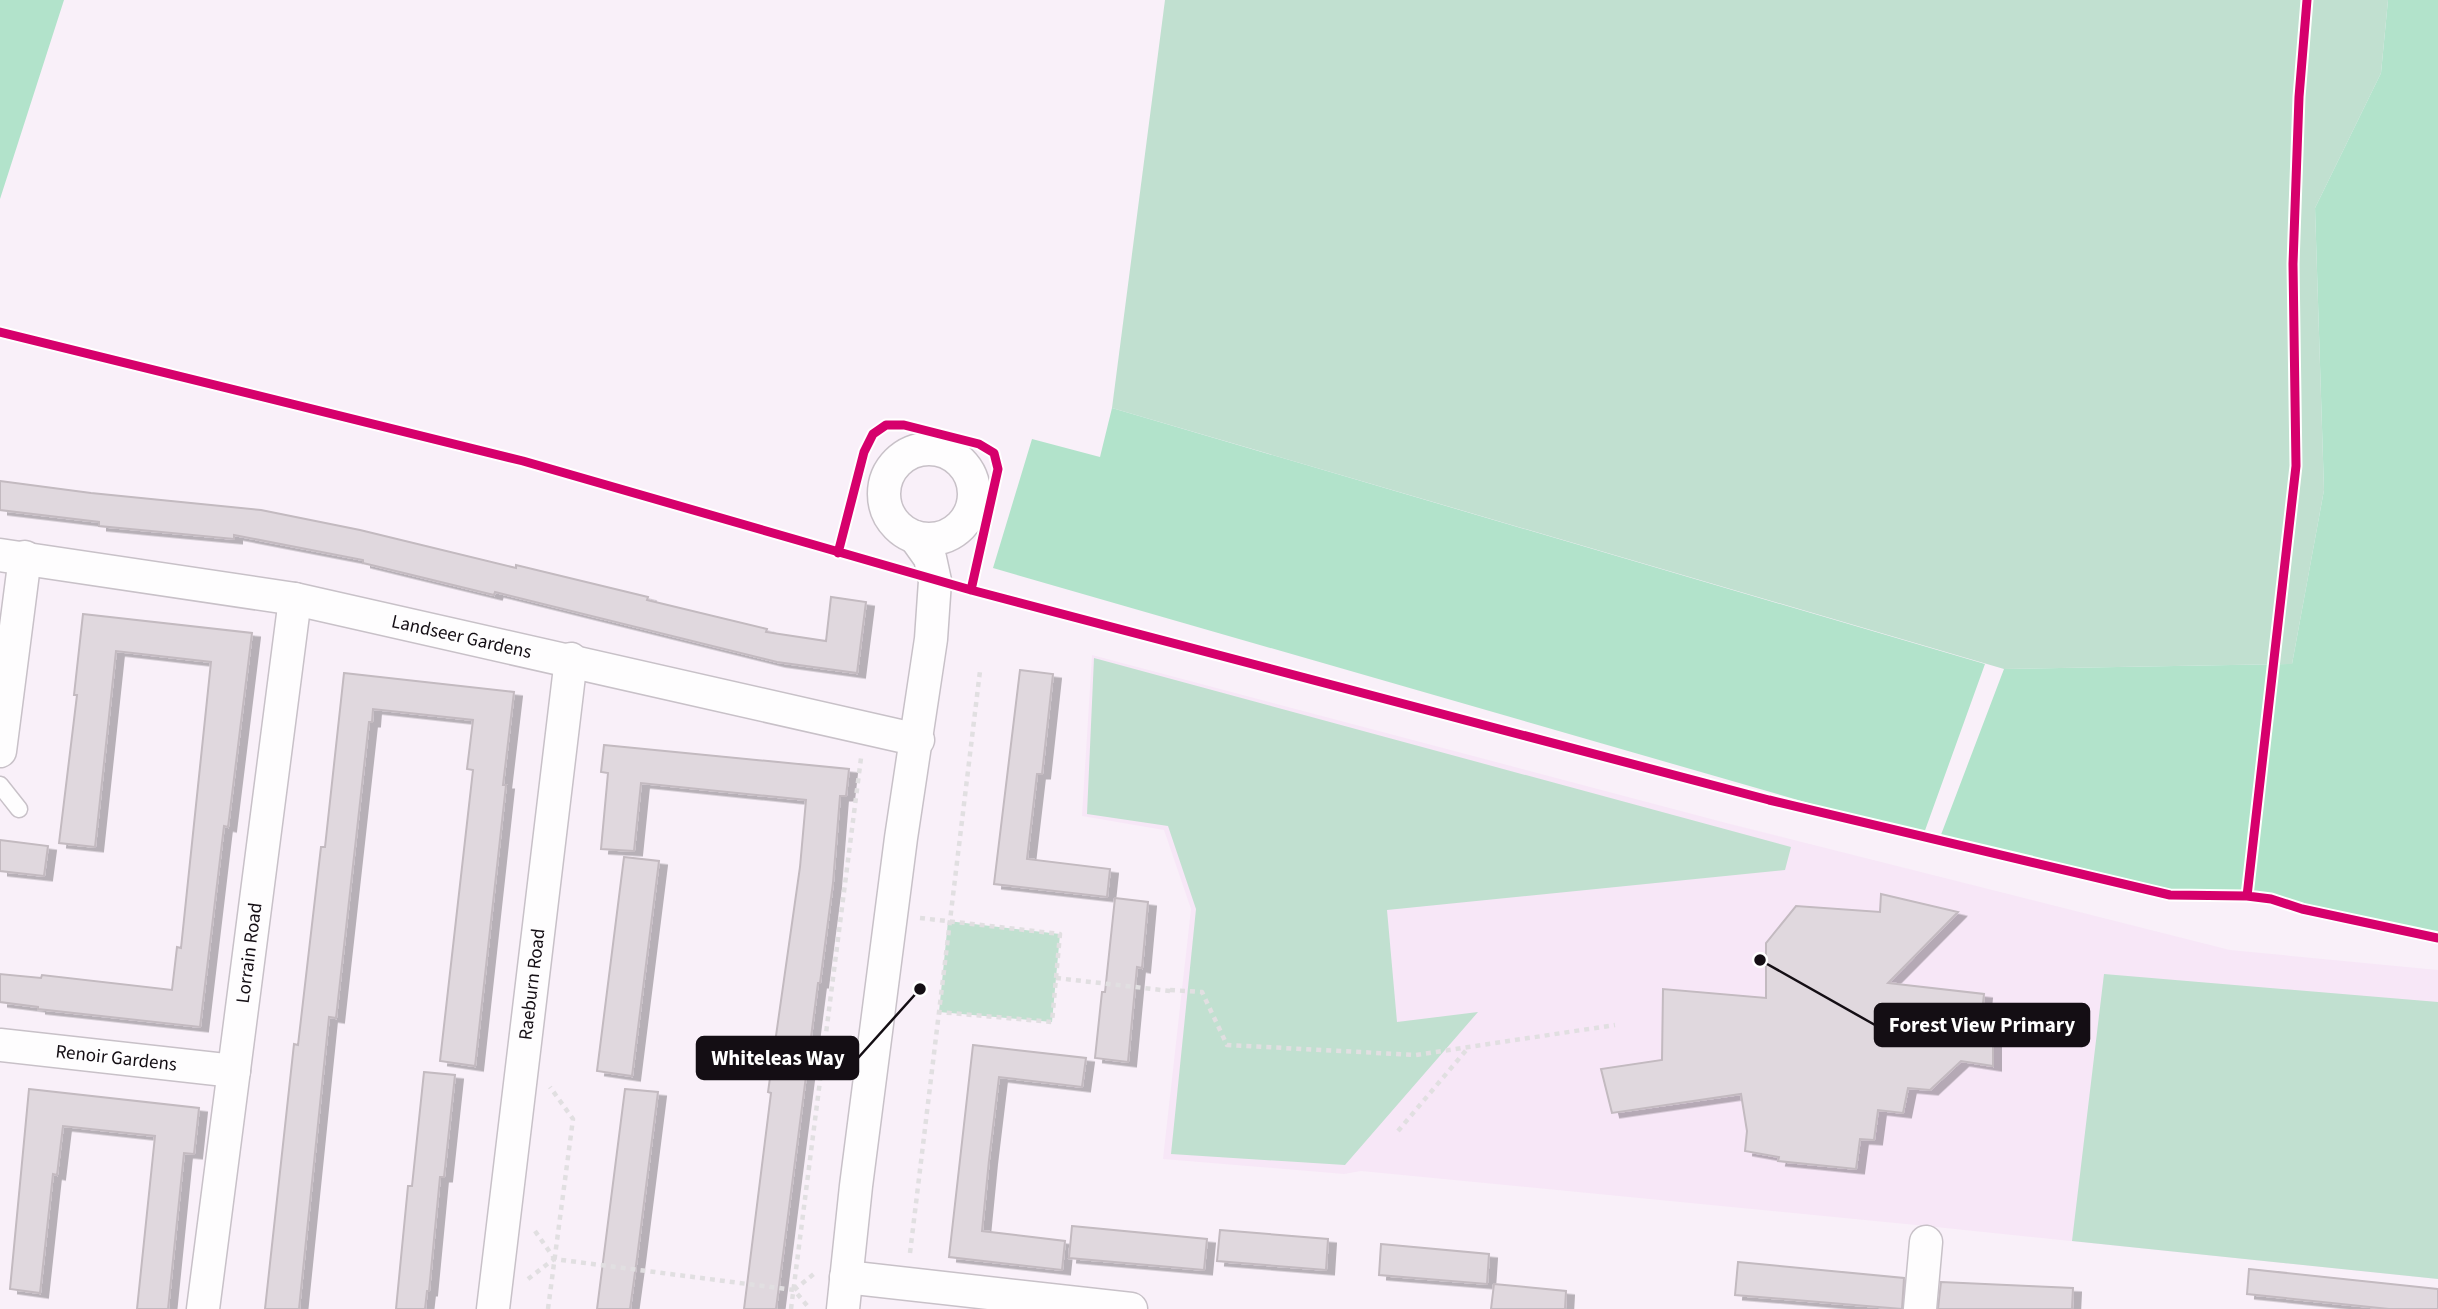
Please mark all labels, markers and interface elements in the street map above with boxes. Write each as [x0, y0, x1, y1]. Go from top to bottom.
street label: Landseer Gardens [389, 608, 534, 666]
street label: Lorrain Road [229, 901, 269, 1005]
street label: Raeburn Road [512, 927, 552, 1042]
callout: Forest View Primary [1875, 1004, 2089, 1046]
text: Forest View Primary [1889, 1010, 2075, 1040]
callout: Whiteleas Way [697, 1037, 858, 1079]
street label: Renoir Gardens [54, 1038, 178, 1078]
text: Whiteleas Way [711, 1043, 845, 1073]

